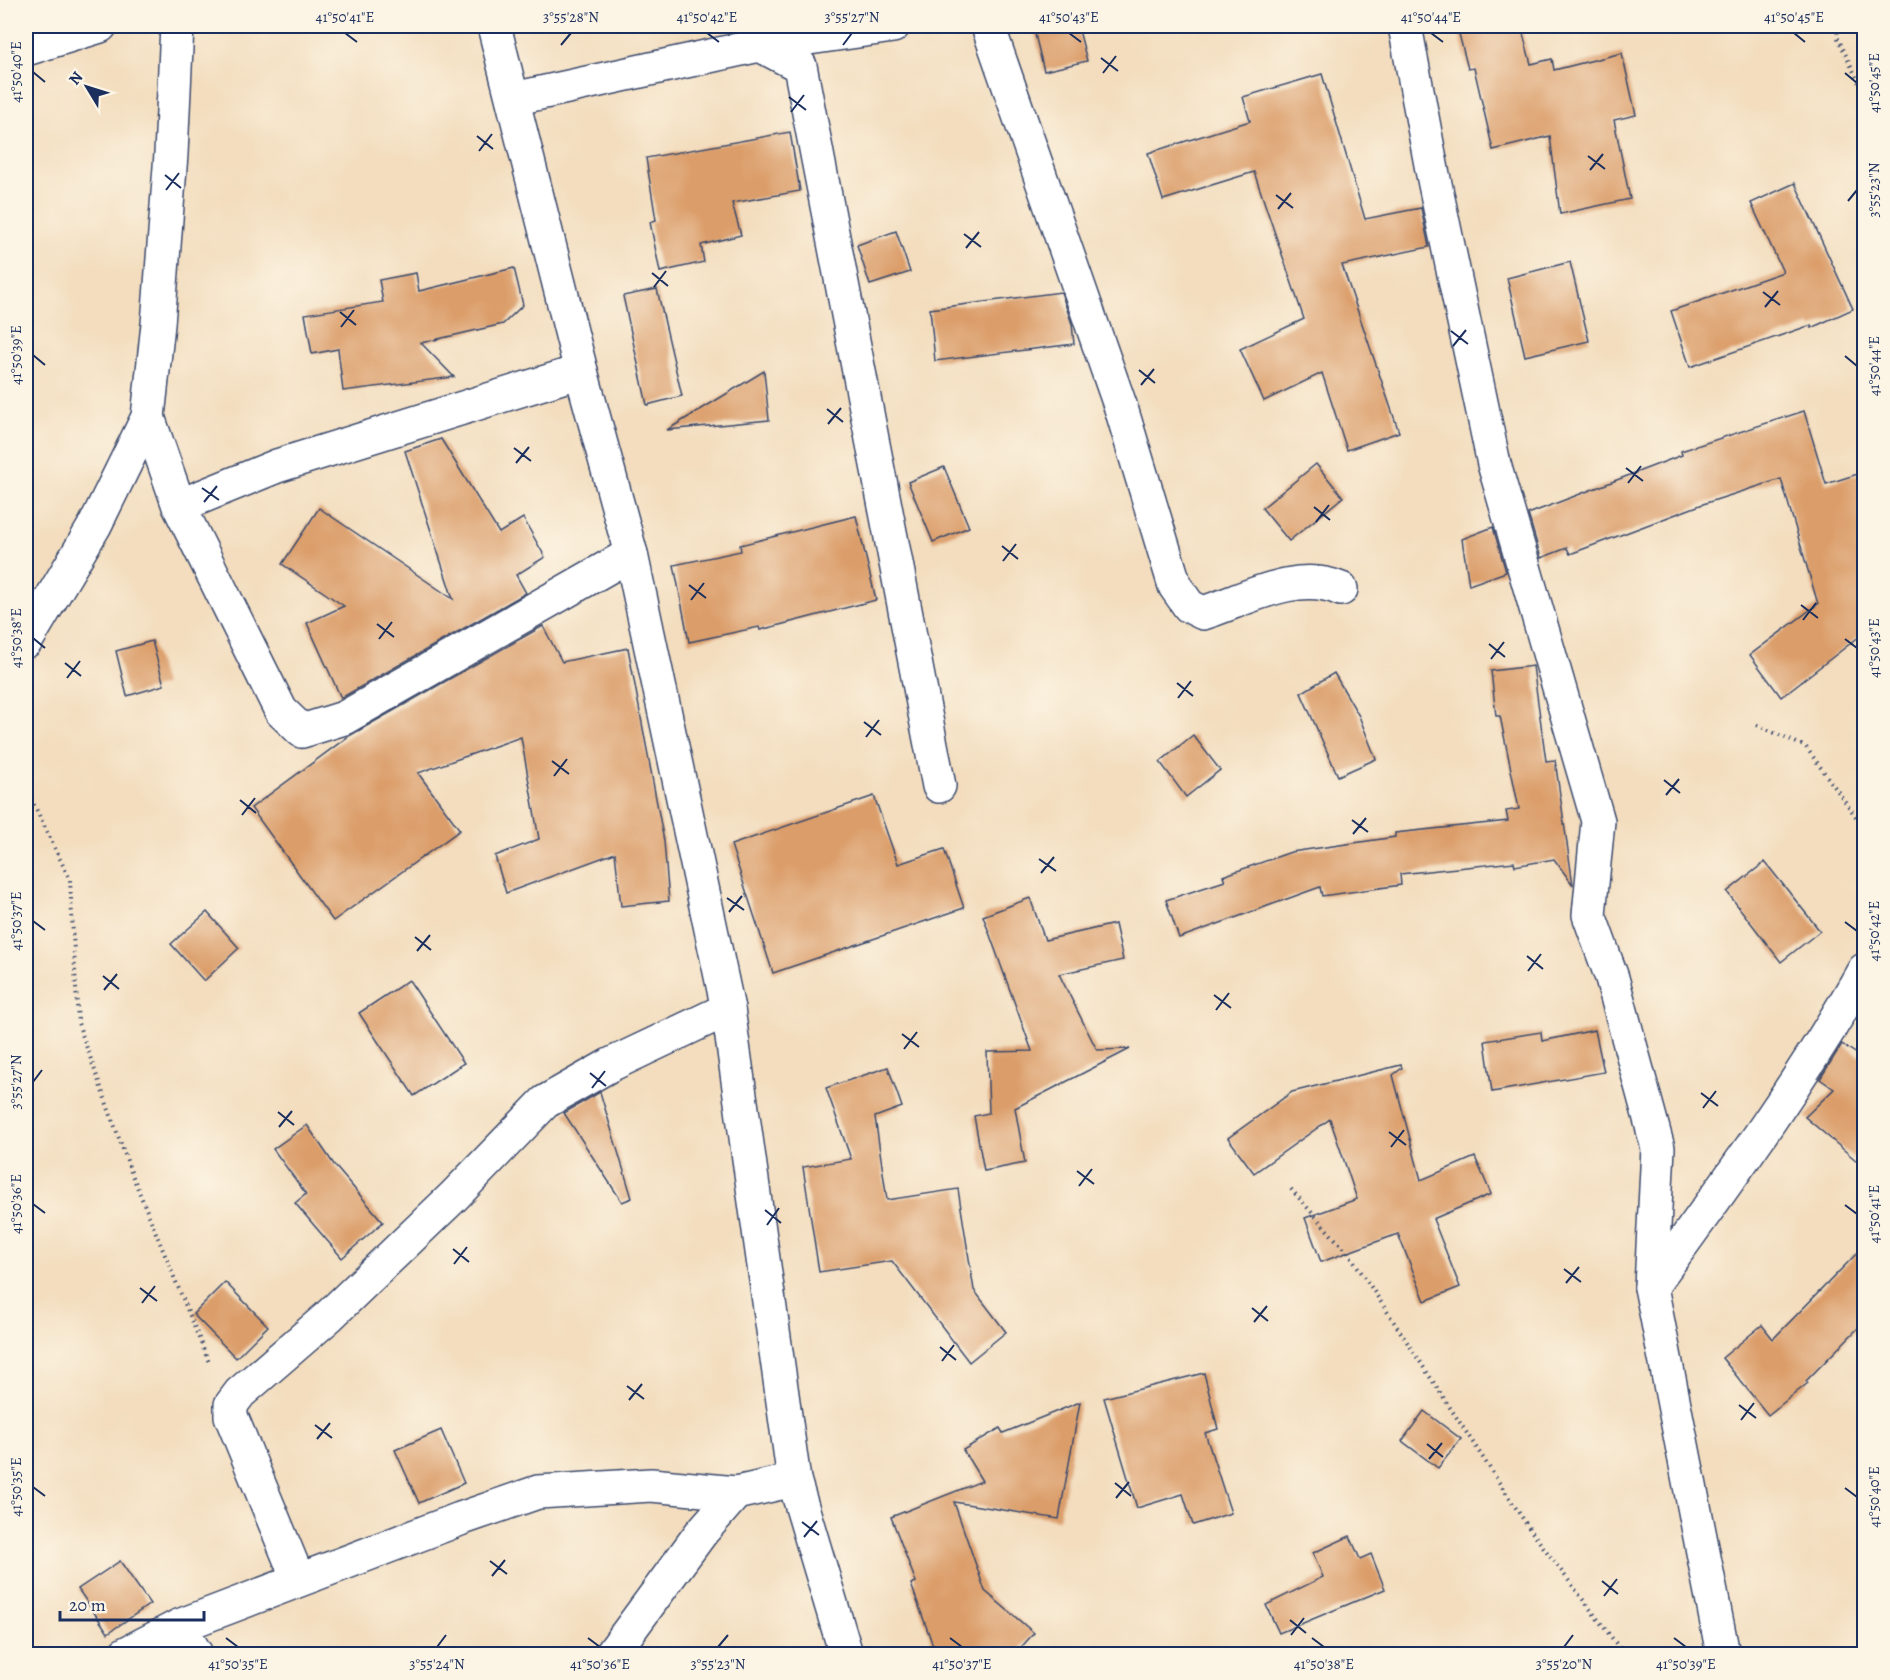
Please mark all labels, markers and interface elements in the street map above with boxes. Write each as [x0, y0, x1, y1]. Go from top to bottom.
text: 41°50'41"E [316, 7, 374, 27]
text: 3°55'28"N [543, 7, 599, 27]
text: 41°50'42"E [677, 7, 737, 27]
text: 3°55'27"N [825, 7, 880, 27]
text: 41°50'43"E [1039, 7, 1099, 27]
text: 41°50'44"E [1401, 7, 1461, 27]
text: 41°50'45"E [1764, 7, 1824, 27]
text: 41°50'40"E [6, 41, 26, 103]
text: 41°50'45"E [1864, 53, 1884, 113]
north arrow [57, 57, 117, 117]
text: N [64, 67, 88, 90]
text: 3°55'23"N [1864, 162, 1884, 217]
text: 41°50'39"E [6, 325, 26, 385]
text: 41°50'44"E [1864, 336, 1884, 396]
text: 41°50'38"E [6, 608, 26, 668]
text: 41°50'43"E [1864, 618, 1884, 678]
text: 41°50'37"E [6, 891, 26, 951]
text: 41°50'42"E [1864, 901, 1884, 961]
text: 3°55'27"N [6, 1054, 26, 1110]
text: 41°50'36"E [6, 1174, 26, 1234]
text: 41°50'41"E [1864, 1185, 1884, 1243]
text: 41°50'35"E [6, 1457, 26, 1517]
text: 41°50'40"E [1864, 1466, 1884, 1528]
scale bar [60, 1584, 204, 1622]
text: 20 m [69, 1593, 106, 1617]
text: 41°50'35"E [208, 1654, 268, 1674]
text: 3°55'24"N [409, 1654, 465, 1674]
text: 41°50'36"E [570, 1654, 630, 1674]
text: 3°55'23"N [691, 1654, 746, 1674]
text: 41°50'37"E [932, 1654, 992, 1674]
text: 41°50'38"E [1294, 1654, 1354, 1674]
text: 3°55'20"N [1536, 1654, 1593, 1674]
text: 41°50'39"E [1656, 1654, 1716, 1674]

